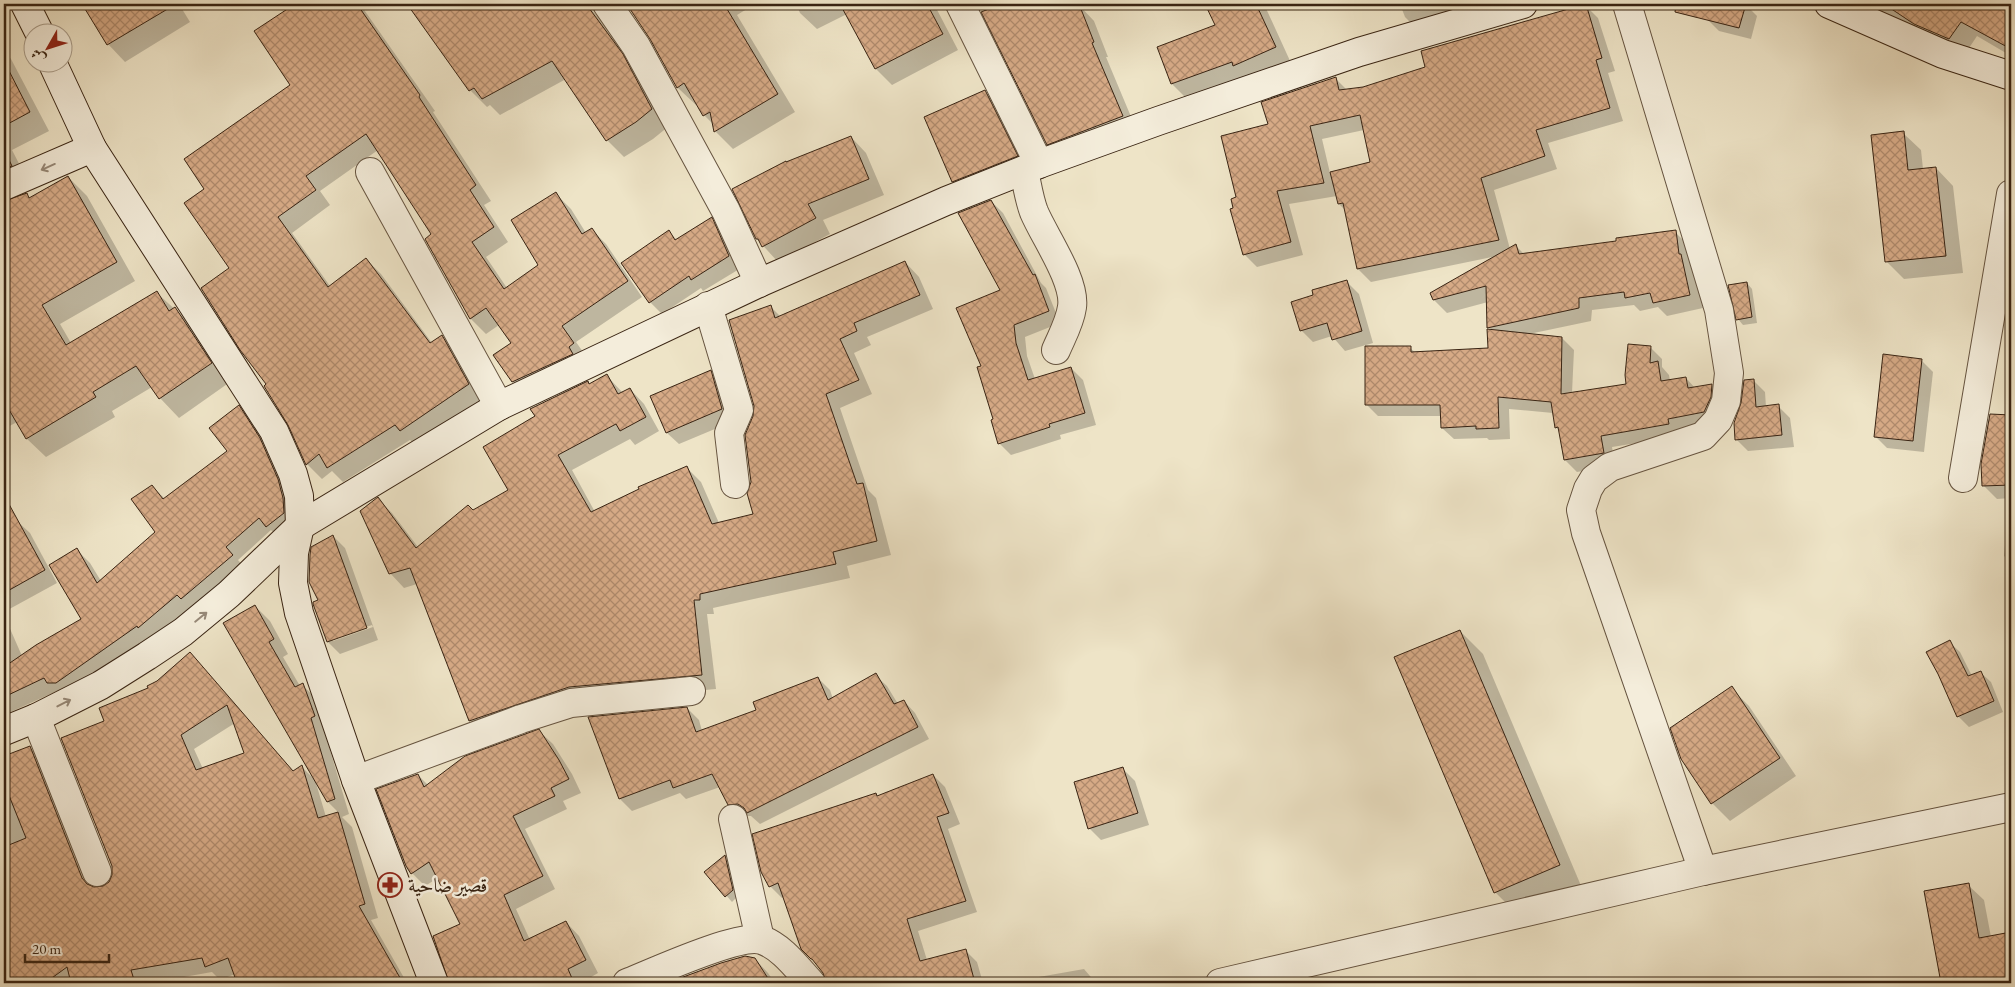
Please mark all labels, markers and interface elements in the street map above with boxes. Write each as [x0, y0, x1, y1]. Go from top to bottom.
north arrow [22, 22, 72, 72]
text: ش [26, 45, 49, 67]
one-way arrow [41, 162, 56, 172]
one-way arrow [194, 611, 207, 622]
one-way arrow [56, 698, 71, 707]
pharmacy icon: قصير ضاحية [377, 872, 403, 898]
place label: قصير ضاحية [408, 872, 487, 898]
scale bar [25, 932, 109, 964]
text: 20 m [32, 939, 61, 958]

